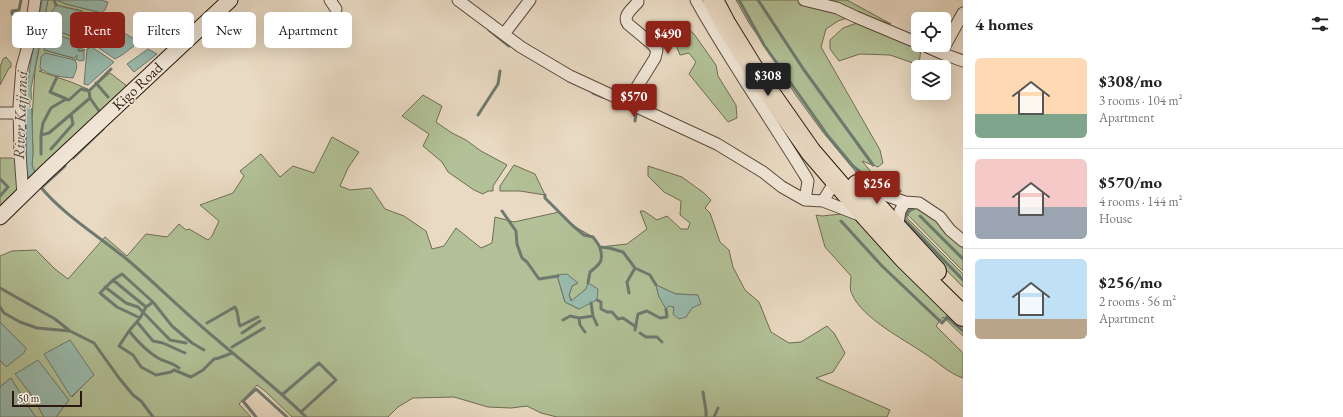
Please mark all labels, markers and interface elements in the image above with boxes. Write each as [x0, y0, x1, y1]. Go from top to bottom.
chip: Buy [12, 12, 62, 48]
chip: Rent [70, 12, 125, 48]
chip: Filters [133, 12, 194, 48]
chip: New [202, 12, 256, 48]
chip: Apartment [264, 12, 352, 48]
map controls [911, 12, 951, 100]
button: locate [911, 12, 951, 52]
text: 4 homes [975, 13, 1033, 35]
icon: filters [1309, 13, 1331, 35]
pin: $490 [644, 21, 692, 55]
text: $490 [655, 25, 681, 42]
street label: Kigo Road [108, 58, 167, 114]
button: layers [911, 60, 951, 100]
pin: $308 [744, 63, 792, 97]
text: $308 [755, 67, 781, 84]
water label: River Kajjansi [8, 69, 32, 160]
text: $308/mo [1099, 70, 1162, 92]
icon: home [1007, 74, 1055, 122]
pin: $570 [610, 84, 658, 118]
text: $570 [621, 88, 647, 105]
text: 3 rooms · 104 m² [1099, 92, 1183, 109]
text: Apartment [1099, 109, 1154, 126]
pin: $256 [853, 171, 901, 205]
text: $570/mo [1099, 171, 1162, 193]
text: $256 [864, 175, 890, 192]
icon: home [1007, 175, 1055, 223]
text: 4 rooms · 144 m² [1099, 193, 1183, 210]
text: House [1099, 210, 1132, 227]
text: $256/mo [1099, 271, 1162, 293]
icon: home [1007, 275, 1055, 323]
text: 2 rooms · 56 m² [1099, 293, 1176, 310]
text: Apartment [1099, 310, 1154, 327]
scale bar [12, 389, 82, 408]
text: 50 m [18, 391, 39, 405]

